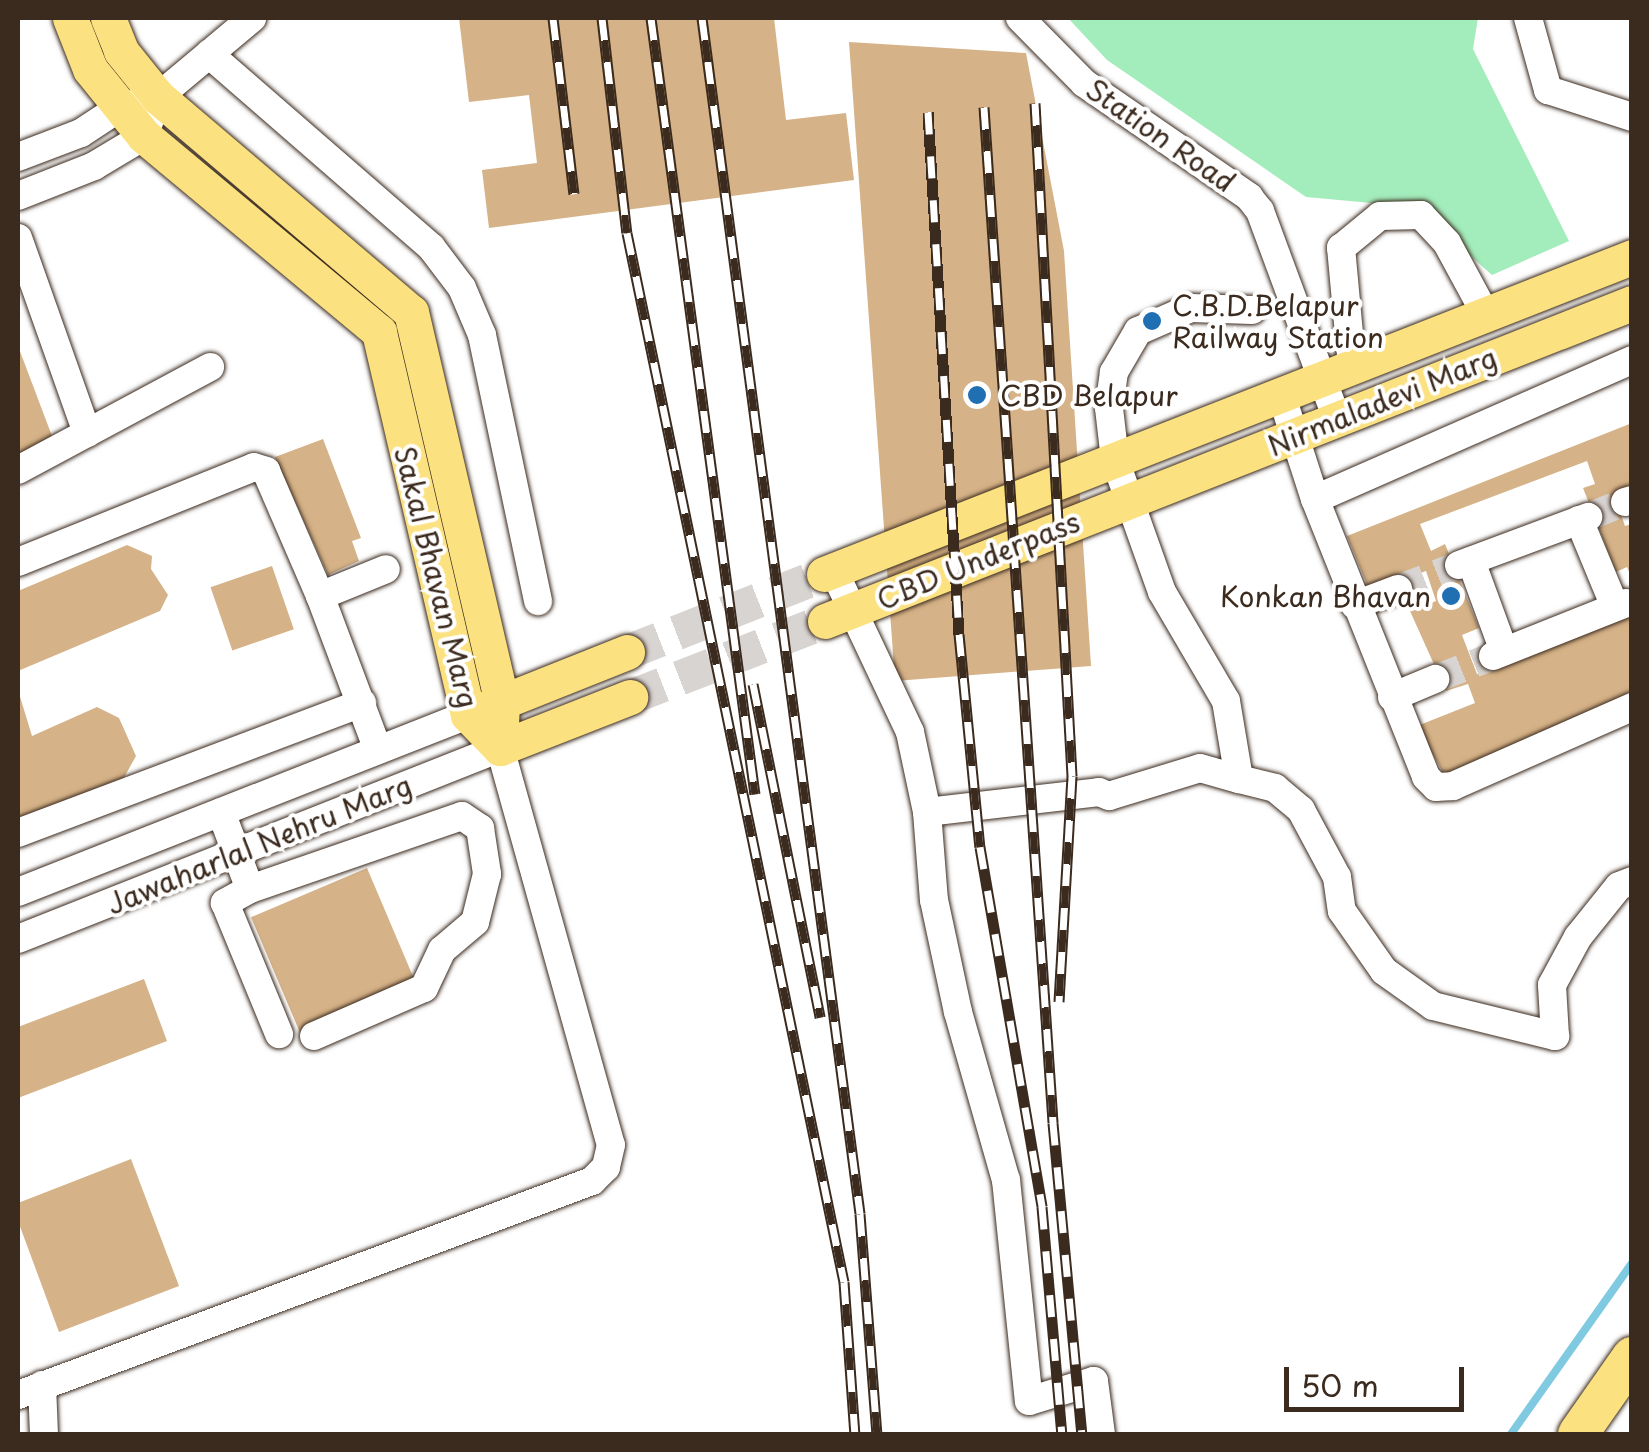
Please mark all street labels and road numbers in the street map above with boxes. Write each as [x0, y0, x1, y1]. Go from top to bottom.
street label: Station Road [1080, 71, 1242, 199]
street label: Nirmaladevi Marg [1262, 340, 1502, 462]
street label: Sakal Bhavan Marg [388, 443, 486, 711]
street label: CBD Underpass [873, 504, 1083, 616]
street label: Jawaharlal Nehru Marg [101, 767, 417, 921]

